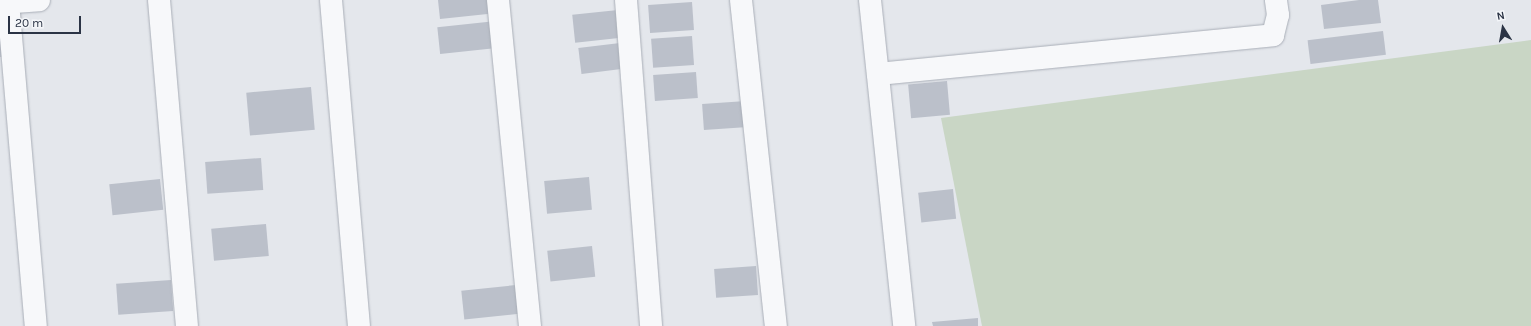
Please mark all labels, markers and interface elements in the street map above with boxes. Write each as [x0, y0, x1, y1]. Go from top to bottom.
scale bar [10, 8, 83, 34]
north arrow [1483, 8, 1523, 48]
text: N [1495, 9, 1506, 23]
text: 20 m [15, 16, 43, 30]

